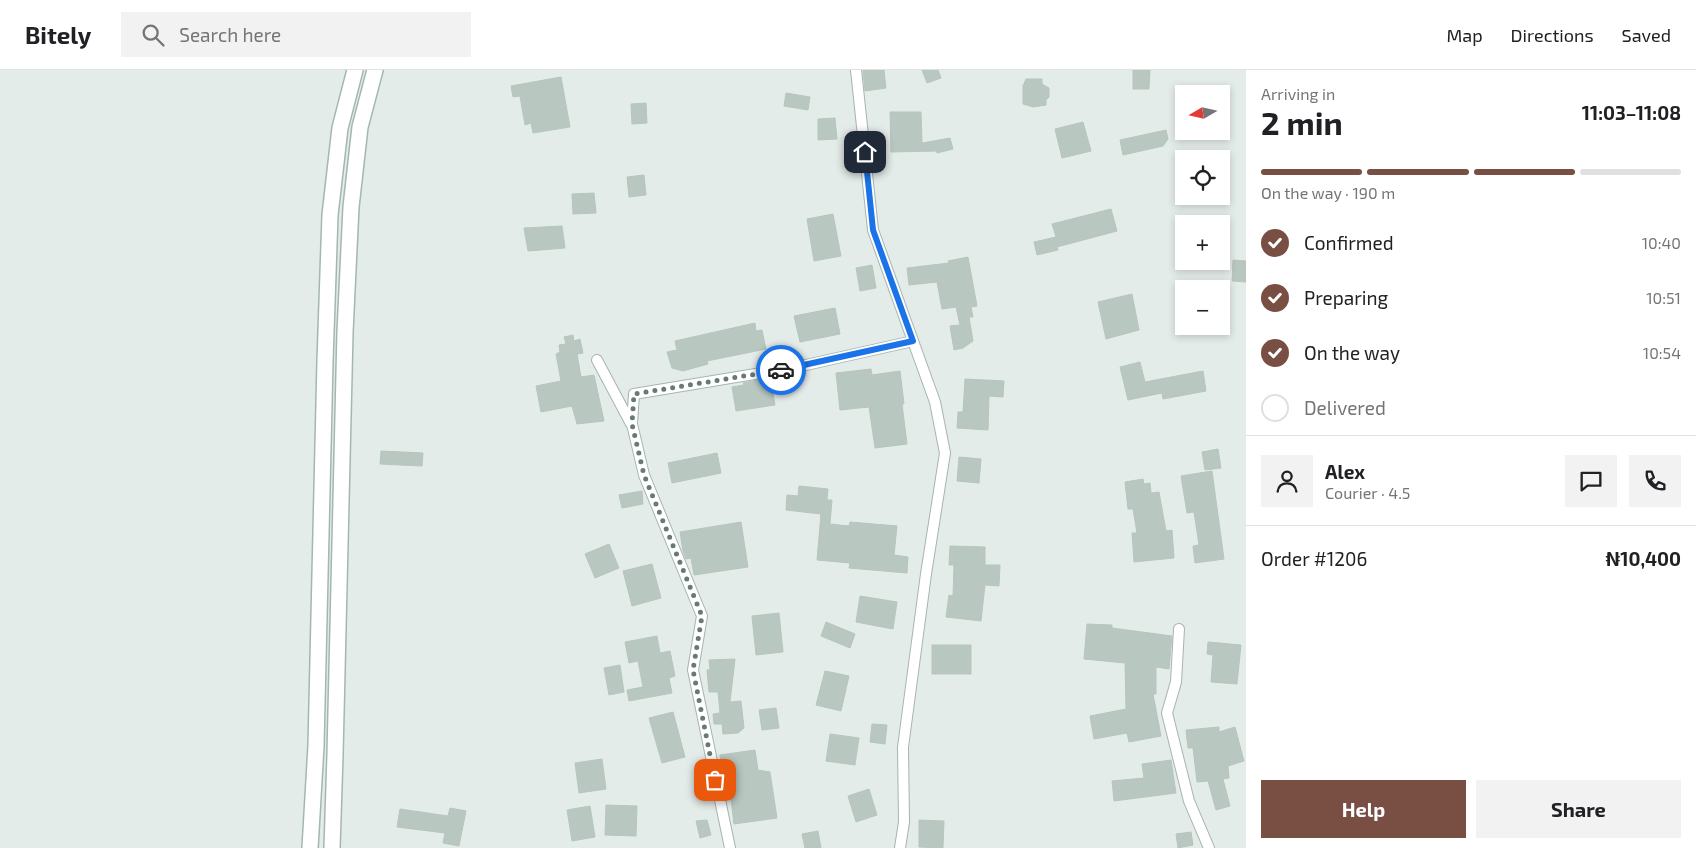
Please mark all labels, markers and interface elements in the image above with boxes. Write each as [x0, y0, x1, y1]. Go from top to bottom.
search box [121, 12, 471, 57]
text: Bitely [25, 20, 91, 49]
icon: search [139, 21, 167, 49]
text: Search here [179, 23, 281, 46]
text: Map [1446, 24, 1483, 46]
text: Directions [1511, 24, 1594, 46]
text: Saved [1622, 24, 1671, 46]
text: Arriving in [1261, 84, 1335, 103]
north arrow [1175, 85, 1230, 140]
map controls [1175, 85, 1230, 335]
text: 11:03–11:08 [1582, 101, 1681, 124]
text: 2 min [1261, 103, 1343, 141]
pin [844, 131, 886, 173]
icon: home [851, 138, 879, 166]
button: locate [1175, 150, 1230, 205]
text: On the way · 190 m [1261, 183, 1395, 202]
button: + [1175, 215, 1230, 270]
icon: check [1261, 229, 1289, 257]
text: Confirmed [1304, 231, 1394, 254]
text: 10:40 [1642, 233, 1681, 252]
button: − [1175, 280, 1230, 335]
icon: check [1261, 284, 1289, 312]
text: Preparing [1304, 286, 1388, 309]
text: 10:51 [1646, 288, 1681, 307]
icon: check [1261, 339, 1289, 367]
text: On the way [1304, 341, 1400, 364]
text: 10:54 [1643, 343, 1681, 362]
courier [756, 345, 806, 395]
icon: car [767, 356, 795, 384]
text: Delivered [1304, 396, 1386, 419]
button: person [1261, 455, 1313, 507]
button: chat [1565, 455, 1617, 507]
button: phone [1629, 455, 1681, 507]
text: Alex [1325, 460, 1365, 483]
text: Courier · 4.5 [1325, 483, 1410, 502]
text: Order #1206 [1261, 547, 1367, 570]
text: ₦10,400 [1606, 547, 1681, 570]
pin [694, 759, 736, 801]
icon: bag [701, 766, 729, 794]
button: Help [1261, 780, 1466, 838]
button: Share [1476, 780, 1681, 838]

